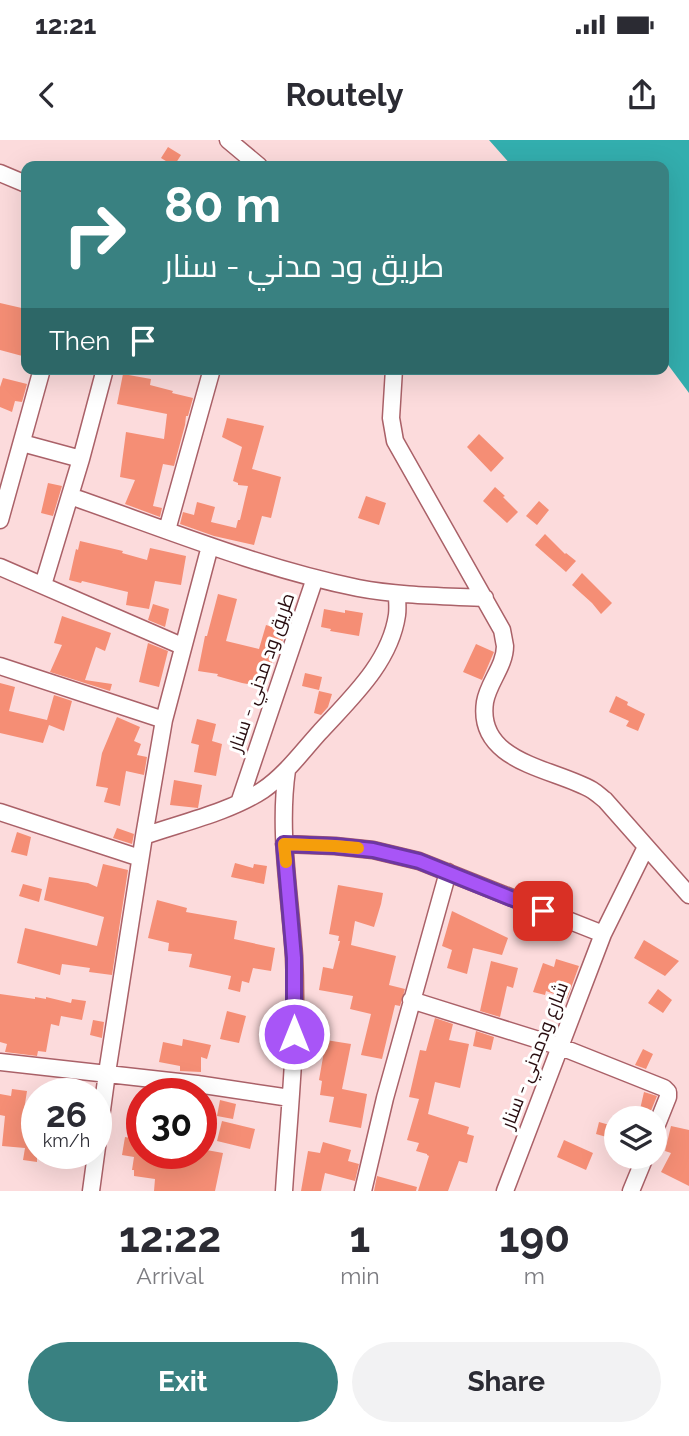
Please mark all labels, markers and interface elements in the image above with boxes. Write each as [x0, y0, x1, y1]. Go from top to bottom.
text: 12:21 [35, 10, 96, 40]
icon: back [28, 76, 66, 114]
text: Routely [286, 76, 403, 113]
icon: share [623, 76, 661, 114]
text: 80 m [164, 176, 281, 233]
icon: right [49, 189, 140, 280]
text: طريق ود مدني - سنار [164, 247, 444, 284]
icon: arrive [124, 322, 162, 360]
text: Then [49, 326, 110, 356]
street label: طريق ود مدني - سنار [223, 590, 302, 757]
pin [513, 881, 573, 941]
icon: arrive [524, 892, 562, 930]
street label: شارع ودمدني - سنار [496, 979, 576, 1134]
position arrow [257, 997, 331, 1071]
speed limit sign: 30 [126, 1078, 217, 1169]
text: 26 [46, 1094, 87, 1135]
map controls [604, 1106, 667, 1169]
button: layers [604, 1106, 667, 1169]
text: km/h [43, 1130, 90, 1151]
text: 12:22 [119, 1213, 221, 1262]
text: 1 [350, 1213, 370, 1262]
text: 190 [499, 1213, 570, 1262]
text: Arrival [136, 1262, 204, 1289]
text: min [340, 1262, 380, 1289]
text: m [524, 1262, 545, 1289]
button: Exit [28, 1342, 338, 1422]
button: Share [352, 1342, 661, 1422]

